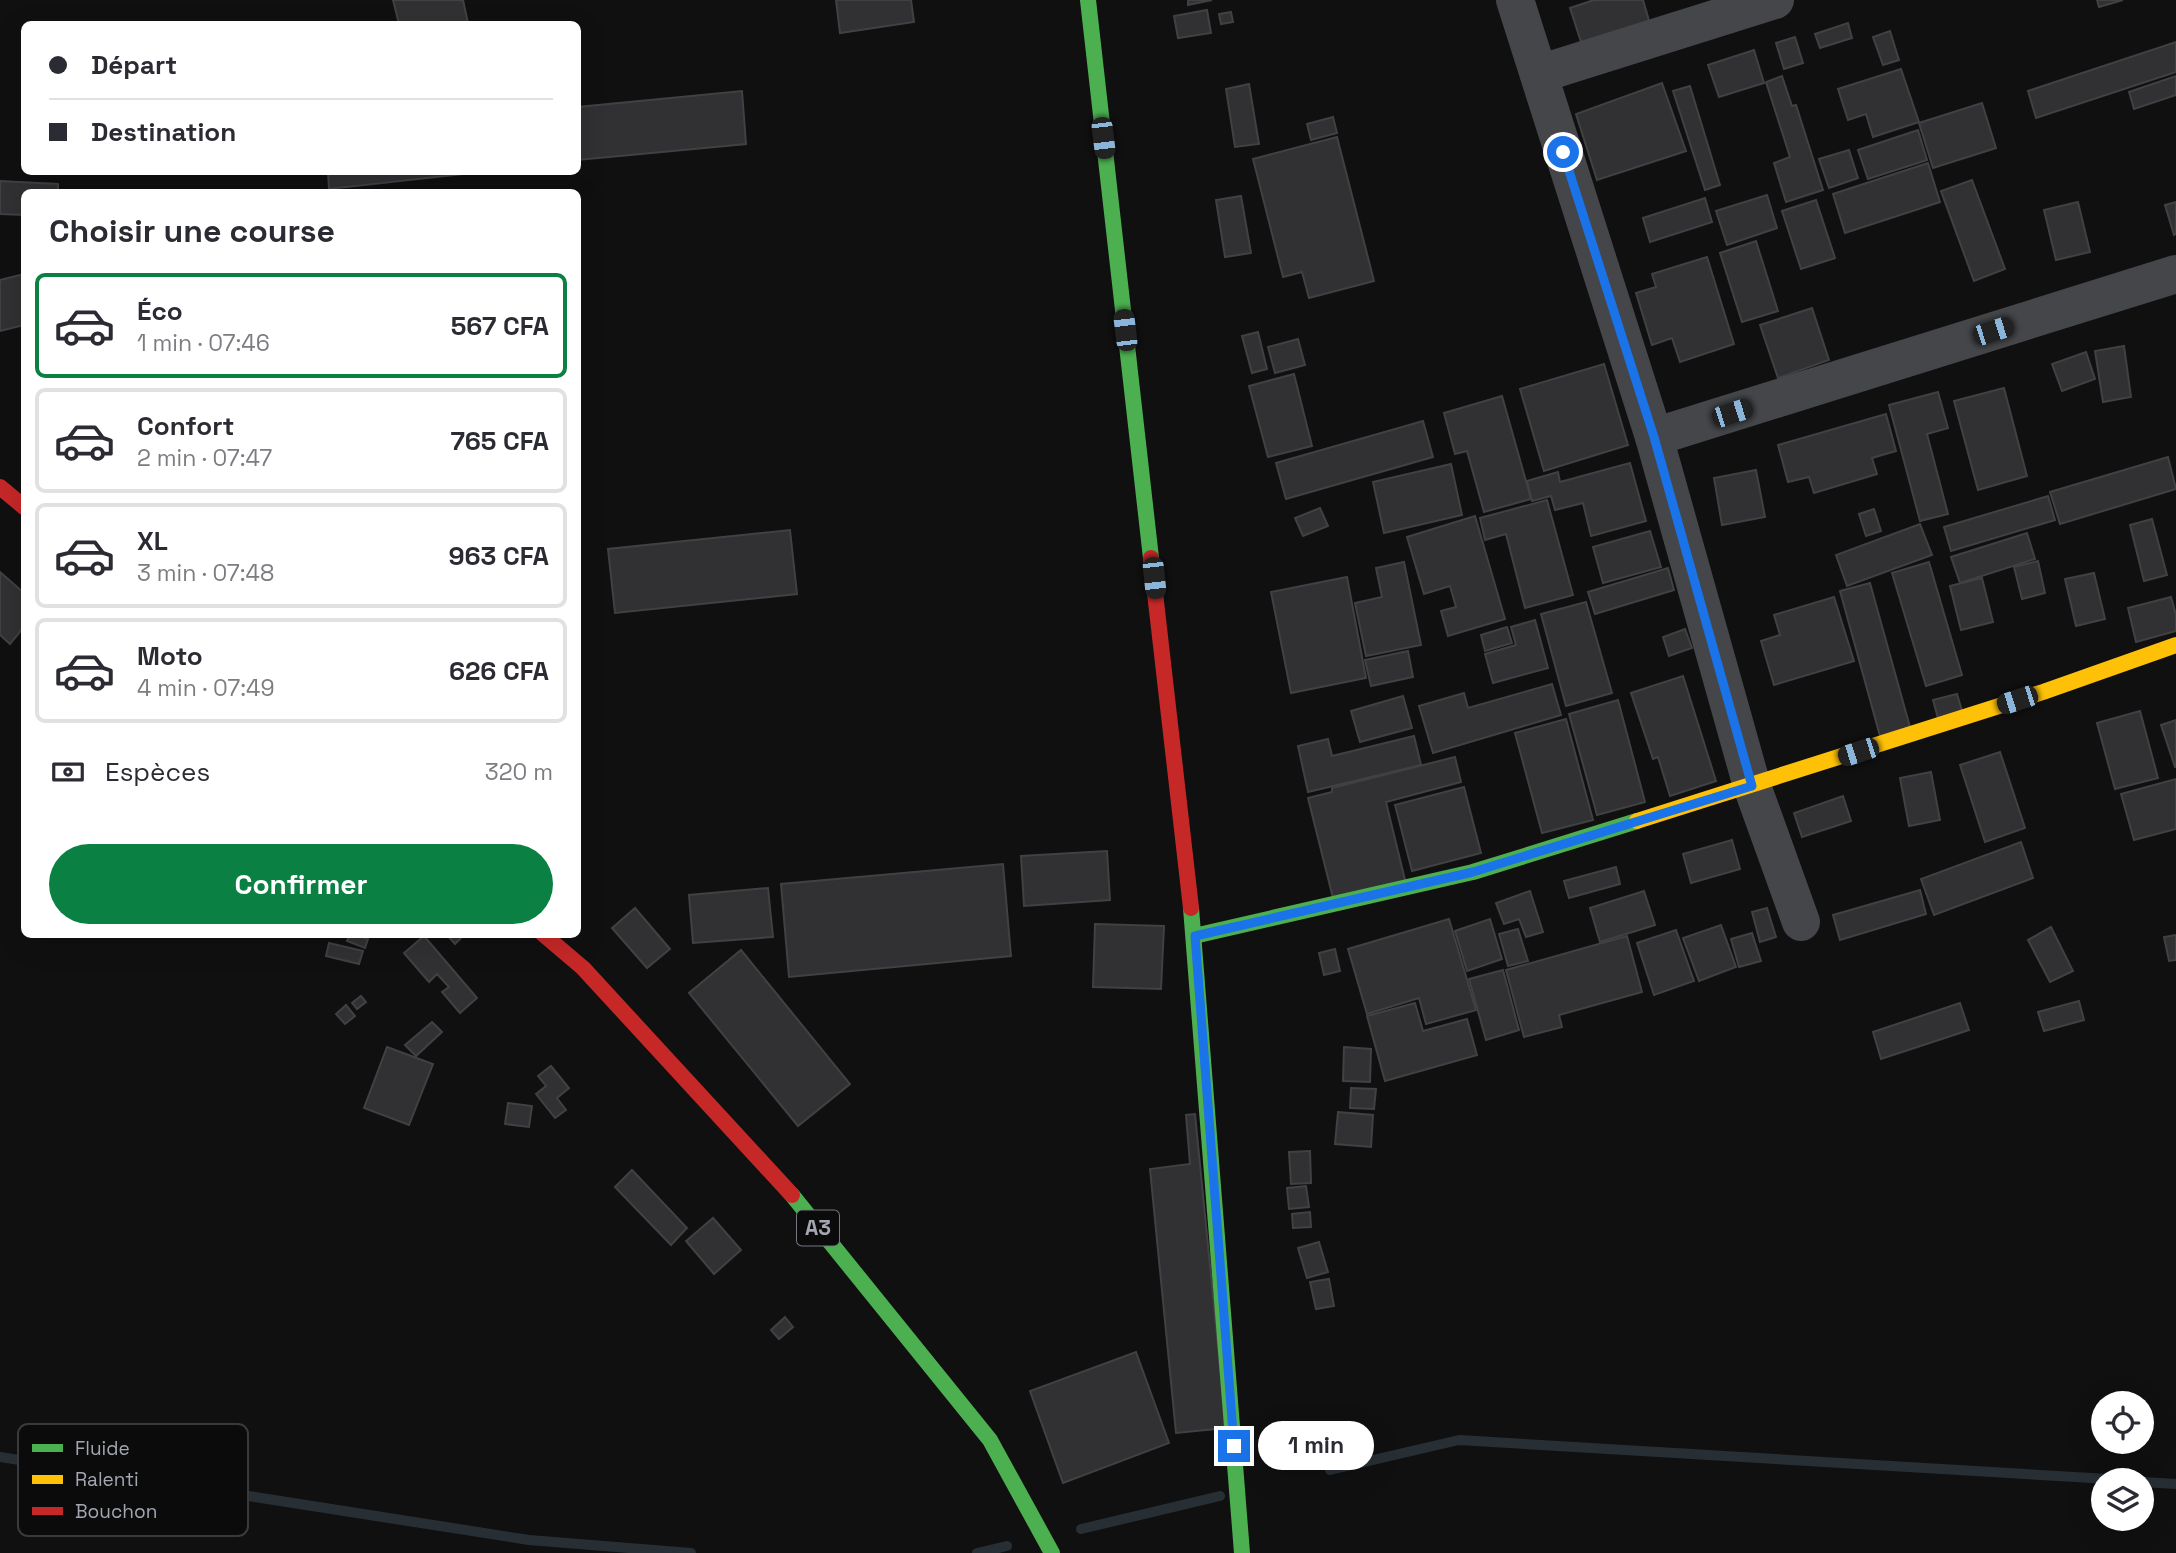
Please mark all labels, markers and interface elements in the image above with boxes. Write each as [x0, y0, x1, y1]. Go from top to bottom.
text: Départ [91, 48, 177, 82]
text: Destination [91, 115, 236, 149]
car [1091, 116, 1116, 160]
route start [1547, 136, 1579, 168]
text: Choisir une course [49, 211, 335, 251]
icon: car [53, 294, 116, 357]
text: Éco [137, 294, 183, 328]
car [1113, 308, 1138, 352]
text: 567 CFA [451, 309, 549, 343]
car [1970, 315, 2017, 347]
text: 1 min · 07:46 [137, 328, 270, 358]
car [1709, 397, 1756, 429]
icon: car [53, 409, 116, 472]
text: Confort [137, 409, 234, 443]
text: 765 CFA [450, 424, 549, 458]
text: 2 min · 07:47 [137, 443, 272, 473]
icon: car [53, 524, 116, 587]
text: XL [137, 524, 168, 558]
text: 963 CFA [448, 539, 549, 573]
car [1142, 556, 1167, 600]
text: 3 min · 07:48 [137, 558, 274, 588]
icon: car [53, 639, 116, 702]
text: Moto [137, 639, 203, 673]
text: 626 CFA [449, 654, 549, 688]
text: 4 min · 07:49 [137, 673, 275, 703]
car [1994, 684, 2041, 716]
car [1835, 736, 1882, 768]
icon: cash [49, 753, 87, 791]
text: Espèces [105, 755, 210, 789]
text: 320 m [485, 757, 553, 787]
button: Confirmer [49, 844, 553, 924]
road number: A3 [797, 1210, 839, 1246]
map controls [2091, 1391, 2154, 1531]
button: locate [2091, 1391, 2154, 1454]
callout: 1 min [1258, 1422, 1374, 1470]
legend [18, 1424, 248, 1536]
route end [1218, 1430, 1250, 1462]
text: 1 min [1288, 1430, 1344, 1460]
text: Fluide [75, 1436, 130, 1461]
text: Ralenti [75, 1467, 139, 1492]
button: layers [2091, 1468, 2154, 1531]
text: Bouchon [75, 1499, 157, 1524]

